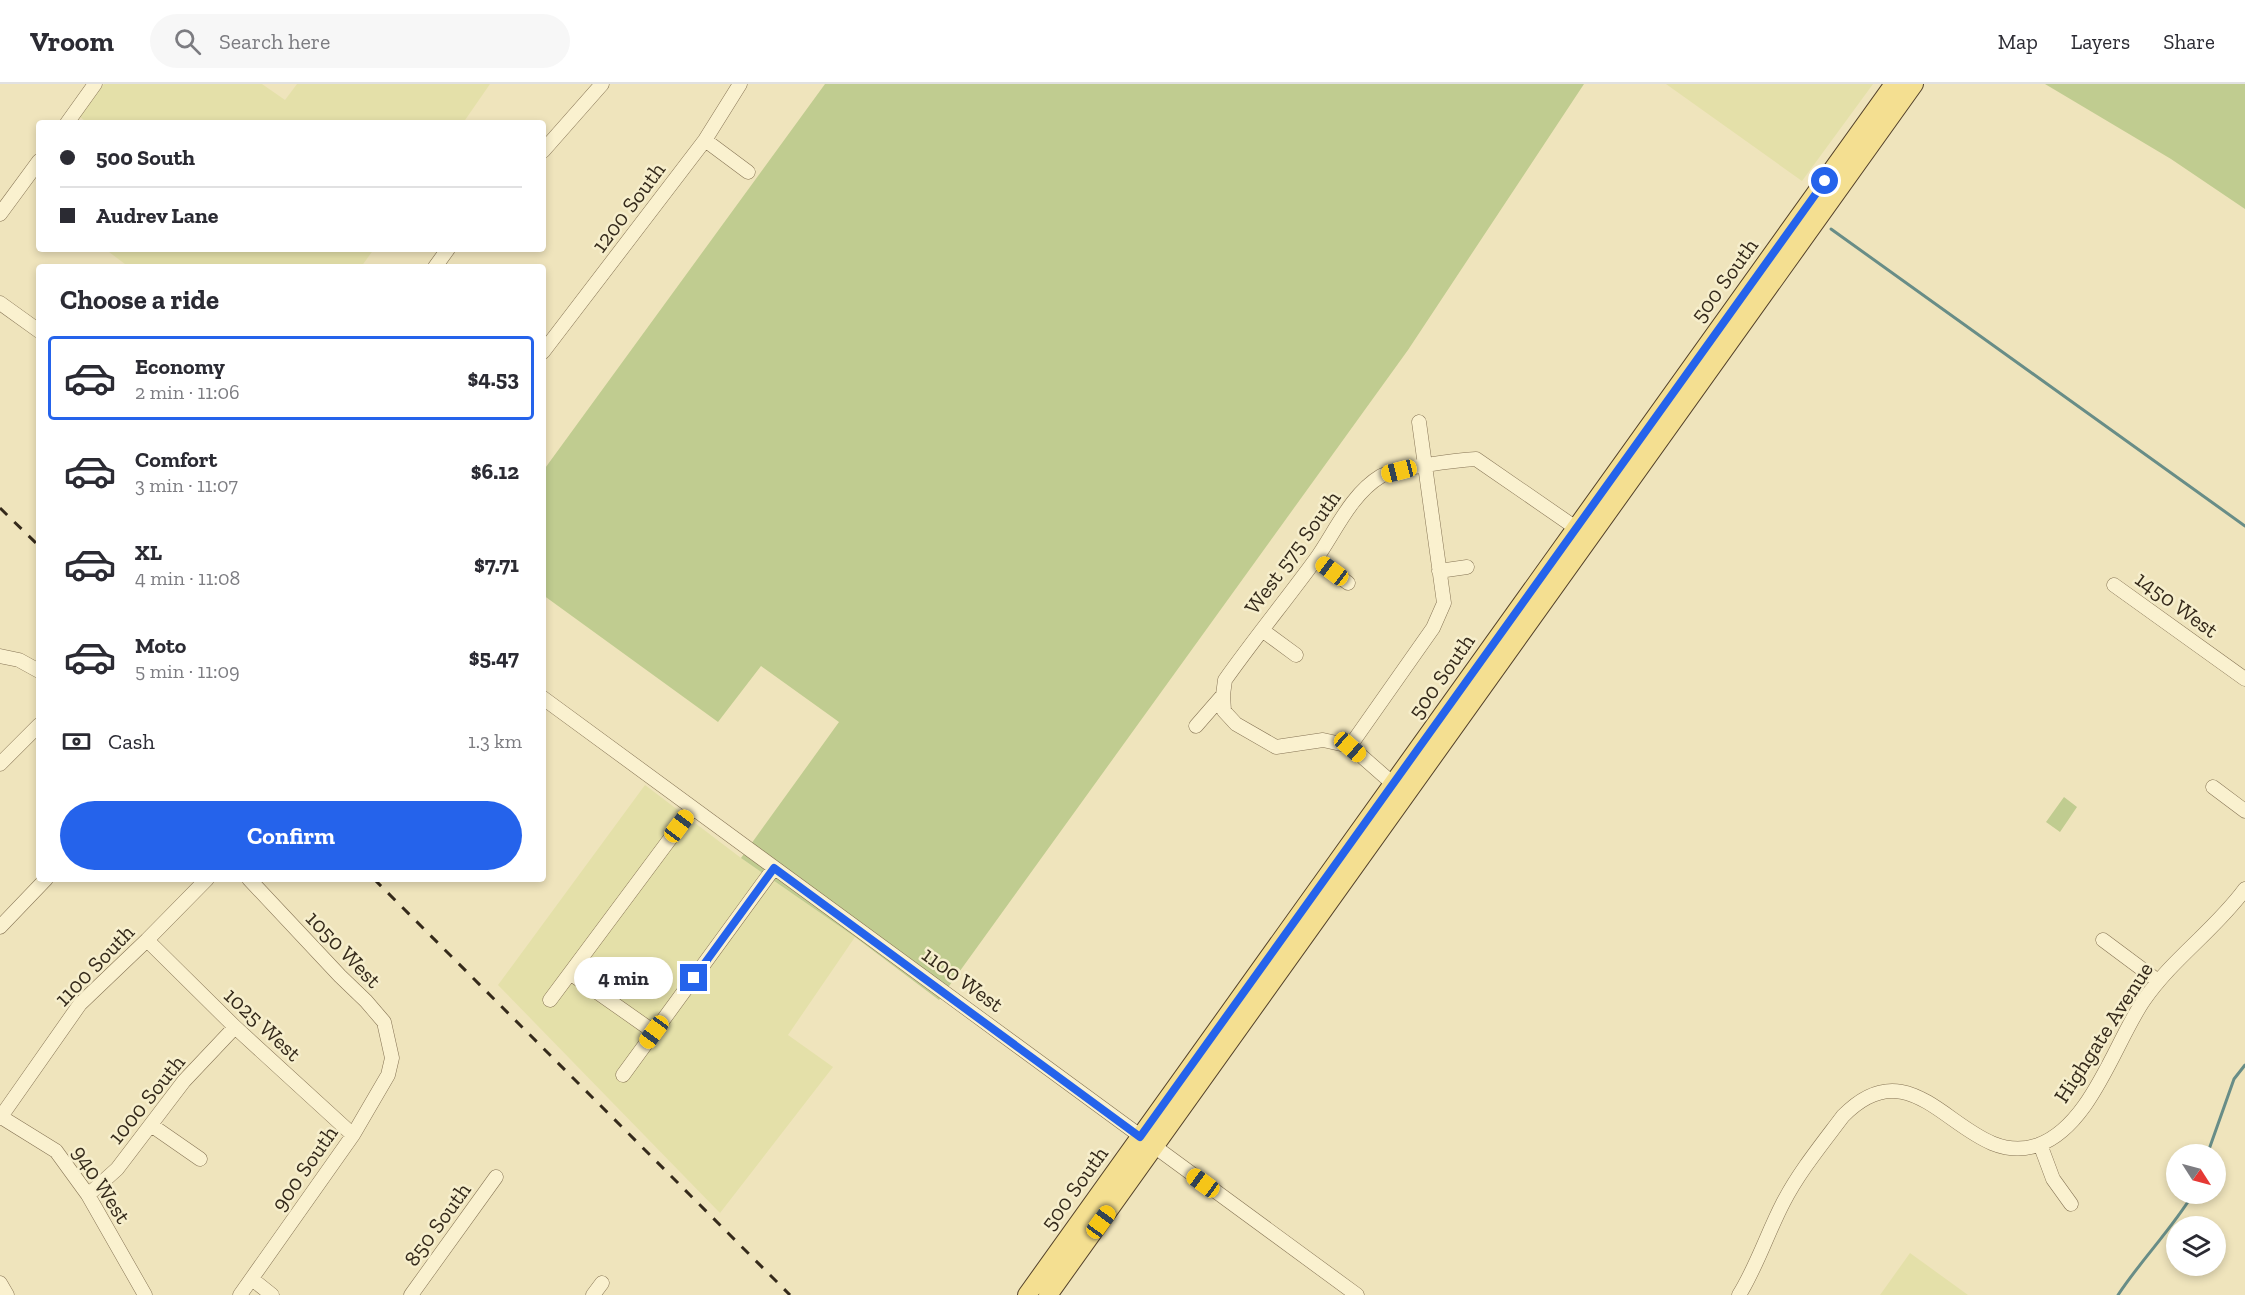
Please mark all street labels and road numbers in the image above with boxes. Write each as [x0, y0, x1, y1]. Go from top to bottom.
street label: 1200 South [586, 156, 671, 258]
street label: 500 South [1685, 232, 1764, 328]
street label: West 575 South [1238, 485, 1347, 619]
street label: 1450 West [2130, 565, 2224, 644]
street label: 500 South [1402, 628, 1481, 724]
street label: 1050 West [300, 905, 388, 994]
street label: 1100 South [49, 918, 140, 1012]
street label: 1100 West [917, 941, 1009, 1019]
street label: Highgate Avenue [2048, 957, 2159, 1108]
street label: 1025 West [218, 982, 307, 1067]
street label: 1000 South [102, 1049, 191, 1150]
street label: 900 South [265, 1120, 344, 1216]
street label: 940 West [66, 1140, 137, 1229]
street label: 500 South [1035, 1140, 1114, 1236]
street label: 850 South [398, 1177, 477, 1271]

